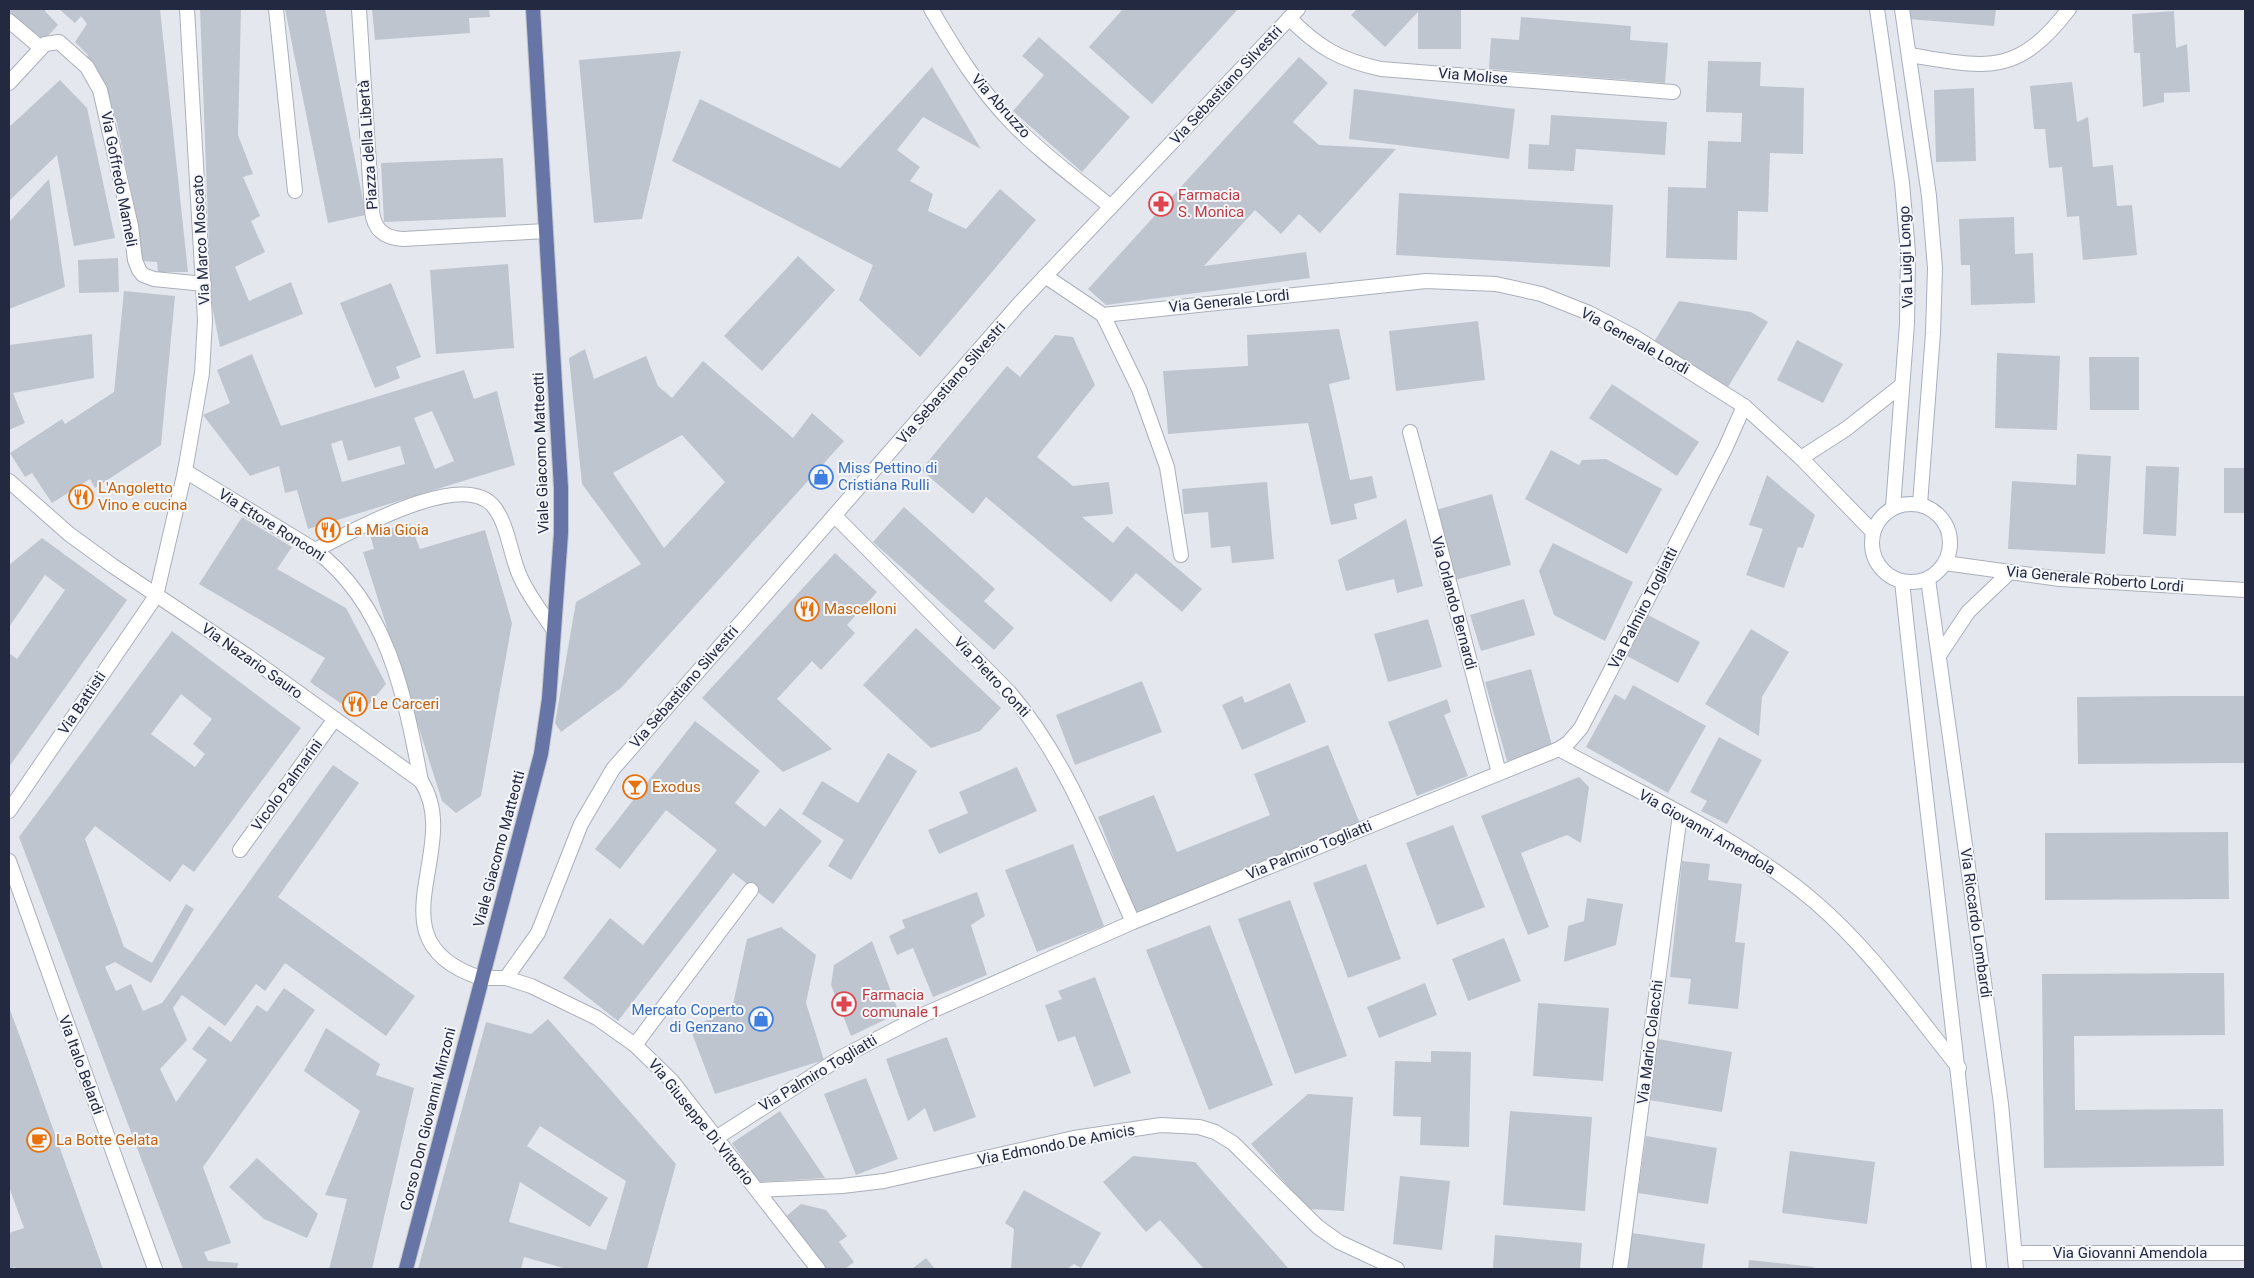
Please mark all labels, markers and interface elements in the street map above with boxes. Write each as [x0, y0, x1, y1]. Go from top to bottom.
street label: Via Sebastiano Silvestri [1166, 22, 1286, 148]
street label: Via Molise [1437, 64, 1509, 88]
street label: Via Abruzzo [968, 70, 1034, 142]
street label: Piazza della Libertà [354, 79, 382, 211]
street label: Via Goffredo Mameli [97, 110, 141, 248]
street label: Via Marco Moscato [189, 175, 213, 305]
place label: Farmacia S. Monica [1178, 186, 1244, 221]
pharmacy icon: Farmacia S. Monica [1148, 191, 1174, 217]
street label: Via Luigi Longo [1895, 205, 1917, 309]
street label: Via Generale Lordi [1168, 286, 1290, 316]
street label: Via Generale Lordi [1578, 304, 1692, 378]
street label: Via Sebastiano Silvestri [893, 318, 1009, 448]
street label: Viale Giacomo Matteotti [529, 372, 553, 534]
place label: Miss Pettino di Cristiana Rulli [838, 459, 937, 494]
shop icon: Miss Pettino di Cristiana Rulli [808, 464, 834, 490]
place label: L'Angoletto Vino e cucina [98, 479, 188, 514]
restaurant icon: L'Angoletto Vino e cucina [68, 484, 94, 510]
street label: Via Ettore Ronconi [215, 485, 329, 565]
restaurant icon: La Mia Gioia [315, 517, 341, 543]
place label: La Mia Gioia [346, 521, 429, 539]
street label: Via Orlando Bernardi [1428, 534, 1480, 672]
street label: Via Palmiro Togliatti [1605, 544, 1681, 672]
street label: Via Generale Roberto Lordi [2005, 562, 2185, 596]
restaurant icon: Mascelloni [794, 596, 820, 622]
place label: Mascelloni [824, 600, 897, 618]
street label: Via Nazario Sauro [198, 619, 306, 703]
street label: Via Sebastiano Silvestri [626, 622, 742, 752]
street label: Via Pietro Conti [950, 633, 1034, 721]
street label: Via Battisti [54, 668, 110, 738]
restaurant icon: Le Carceri [342, 691, 368, 717]
place label: Le Carceri [372, 695, 439, 713]
street label: Vicolo Palmarini [248, 736, 326, 834]
street label: Viale Giacomo Matteotti [469, 769, 529, 929]
bar icon: Exodus [622, 774, 648, 800]
place label: Exodus [652, 778, 701, 796]
street label: Via Giovanni Amendola [1636, 786, 1778, 878]
street label: Via Palmiro Togliatti [1243, 817, 1375, 883]
street label: Via Riccardo Lombardi [1957, 847, 1995, 999]
street label: Via Mario Colacchi [1633, 979, 1667, 1105]
place label: Farmacia comunale 1 [862, 986, 940, 1021]
pharmacy icon: Farmacia comunale 1 [831, 991, 857, 1017]
place label: Mercato Coperto di Genzano [632, 1001, 744, 1036]
shop icon: Mercato Coperto di Genzano [748, 1006, 774, 1032]
street label: Via Italo Belardi [55, 1013, 107, 1117]
street label: Corso Don Giovanni Minzoni [397, 1026, 459, 1212]
street label: Via Palmiro Togliatti [756, 1031, 880, 1115]
street label: Via Giuseppe Di Vittorio [644, 1055, 758, 1189]
street label: Via Edmondo De Amicis [976, 1121, 1136, 1169]
cafe icon: La Botte Gelata [26, 1127, 52, 1153]
place label: La Botte Gelata [56, 1131, 158, 1149]
street label: Via Giovanni Amendola [2053, 1244, 2207, 1262]

